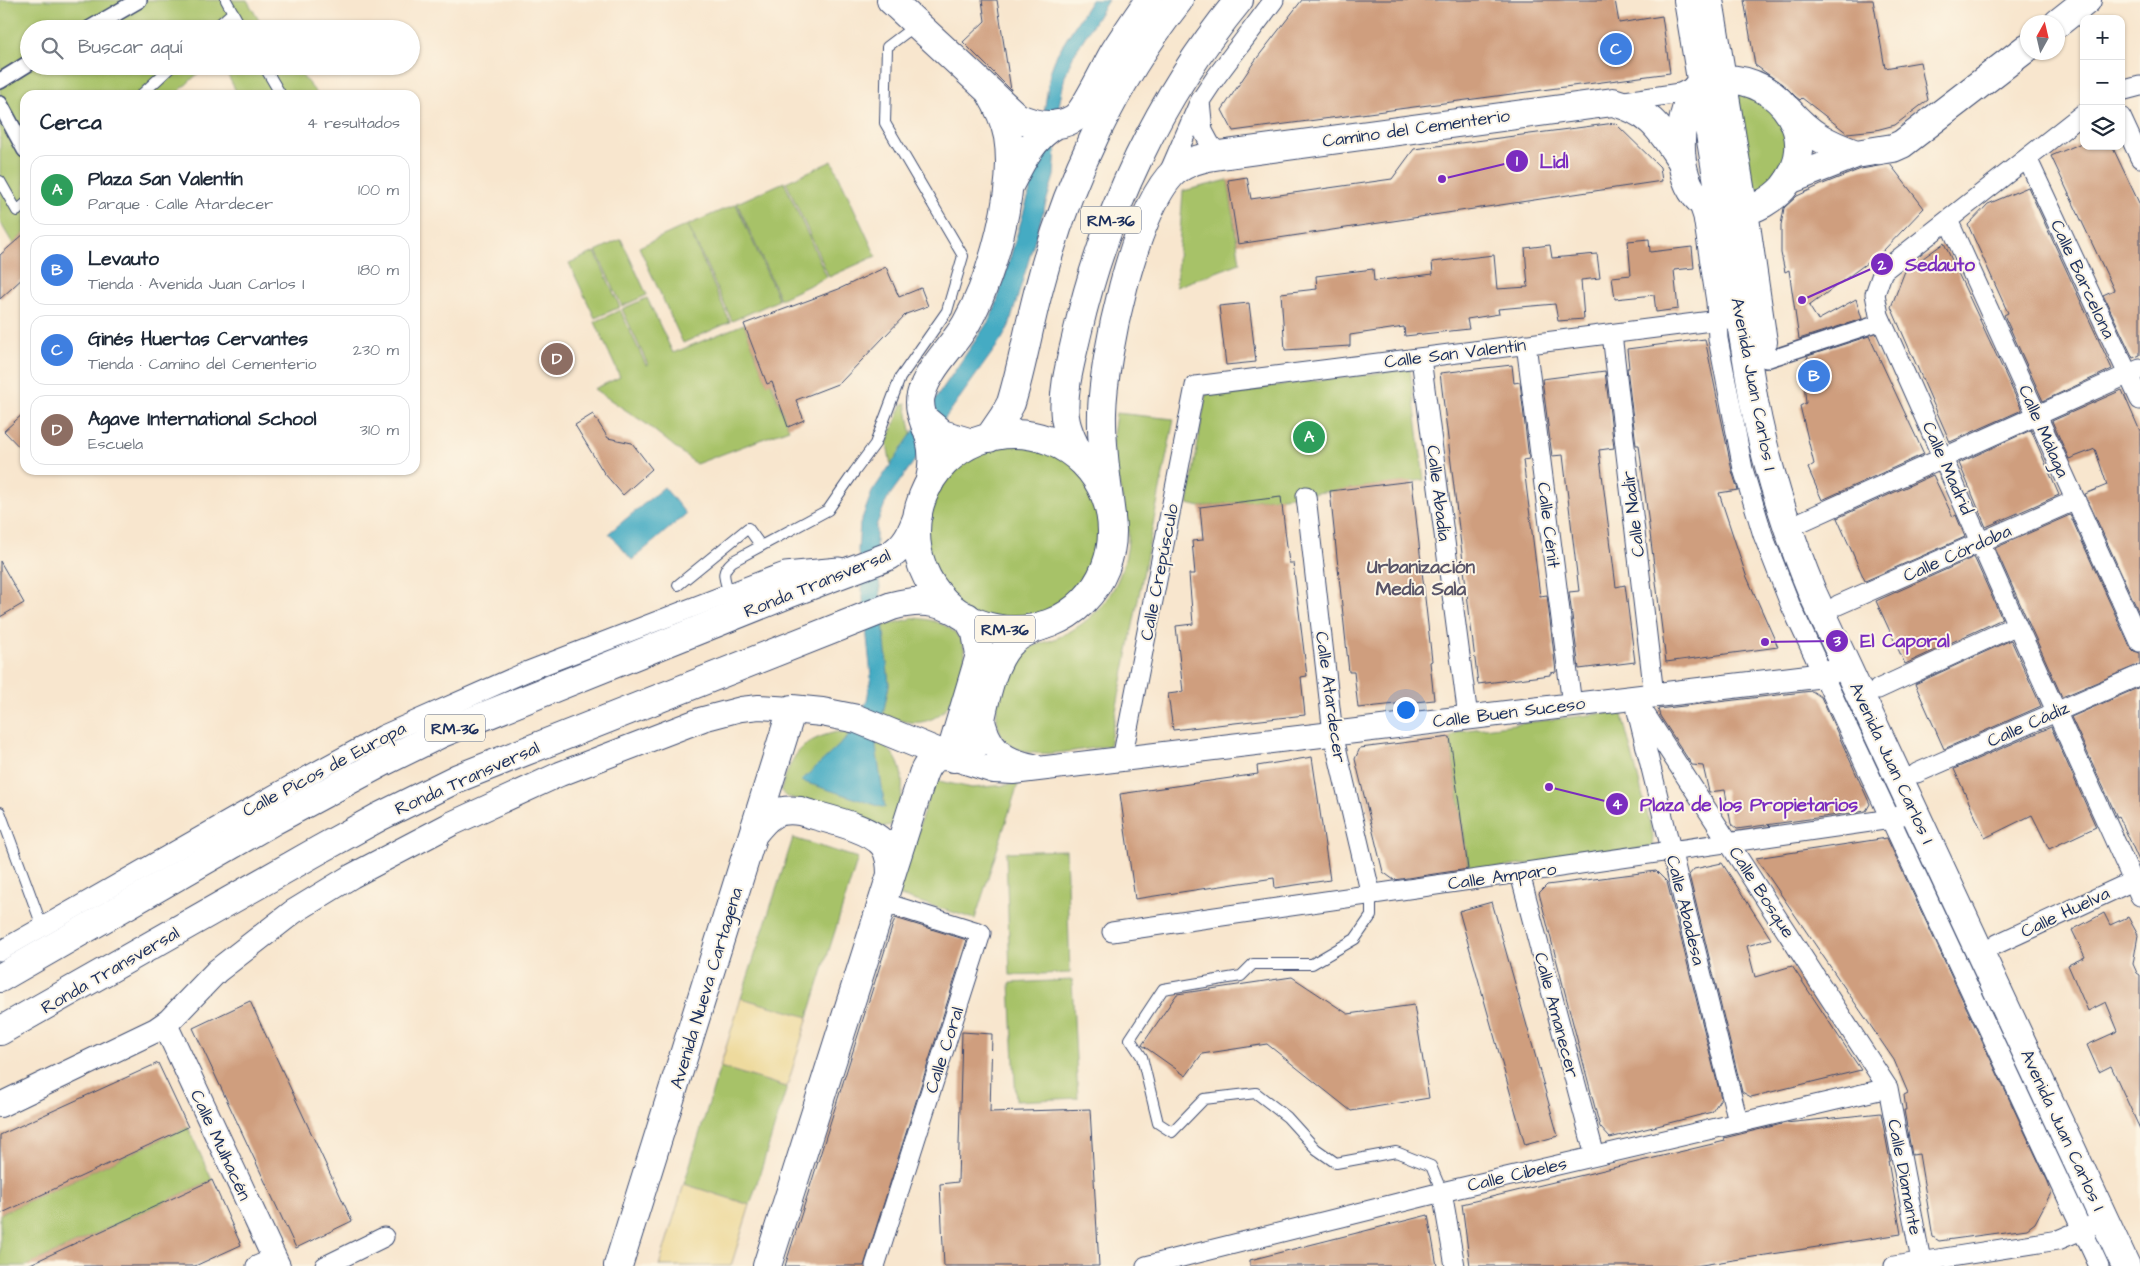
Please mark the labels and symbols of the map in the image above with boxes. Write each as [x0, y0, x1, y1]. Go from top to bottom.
north arrow [2020, 15, 2065, 60]
pin: C [1600, 30, 1632, 68]
street label: Camino del Cementerio [1321, 103, 1511, 154]
callout: Lidl [1504, 144, 1578, 178]
text: Lidl [1540, 149, 1568, 176]
text: 1 [1516, 151, 1518, 172]
road number: RM-36 [1081, 206, 1141, 234]
street label: Calle Barcelona [2044, 216, 2121, 343]
callout: Sedauto [1870, 247, 1985, 281]
text: Sedauto [1904, 252, 1975, 279]
text: 2 [1877, 255, 1887, 276]
street label: Avenida Juan Carlos I [1724, 295, 1783, 473]
street label: Calle San Valentín [1383, 332, 1527, 375]
pin: D [541, 340, 573, 378]
pin: B [1798, 357, 1830, 395]
street label: Calle Málaga [2011, 381, 2075, 482]
pin: A [1293, 418, 1325, 456]
street label: Calle Madrid [1916, 418, 1979, 519]
street label: Calle Abadía [1420, 444, 1457, 542]
street label: Calle Nadir [1616, 469, 1651, 559]
street label: Calle Cénit [1531, 481, 1566, 570]
street label: Calle Crepúsculo [1134, 502, 1185, 643]
street label: Calle Córdoba [1899, 518, 2015, 588]
street label: Ronda Transversal [740, 543, 894, 624]
district label: Urbanización Media Sala [1367, 554, 1476, 603]
road number: RM-36 [975, 616, 1035, 642]
callout: El Caporal [1825, 624, 1959, 658]
text: El Caporal [1860, 628, 1950, 655]
street label: Calle Atardecer [1309, 630, 1352, 764]
text: 3 [1832, 631, 1841, 652]
street label: Avenida Juan Carlos I [1843, 678, 1940, 848]
street label: Calle Buen Suceso [1431, 691, 1587, 734]
street label: Calle Cádiz [1983, 695, 2073, 754]
your location [1393, 697, 1419, 723]
road number: RM-36 [425, 714, 485, 741]
street label: Calle Picos de Europa [238, 716, 410, 823]
street label: Ronda Transversal [391, 735, 544, 822]
callout: Plaza de los Propietarios [1605, 787, 1868, 821]
text: Plaza de los Propietarios [1640, 792, 1858, 819]
text: 4 [1612, 794, 1623, 815]
street label: Calle Bosque [1723, 842, 1801, 943]
street label: Calle Abadesa [1660, 853, 1711, 968]
street label: Calle Amparo [1446, 857, 1558, 896]
street label: Calle Huelva [2017, 881, 2114, 944]
street label: Avenida Nueva Cartagena [664, 884, 750, 1092]
street label: Ronda Transversal [36, 921, 184, 1020]
street label: Calle Amanecer [1528, 950, 1585, 1081]
street label: Calle Coral [919, 1004, 970, 1096]
street label: Avenida Juan Carlos I [2014, 1045, 2111, 1215]
street label: Calle Mulhacén [184, 1086, 257, 1205]
street label: Calle Diamante [1881, 1117, 1928, 1237]
street label: Calle Cibeles [1465, 1151, 1569, 1198]

